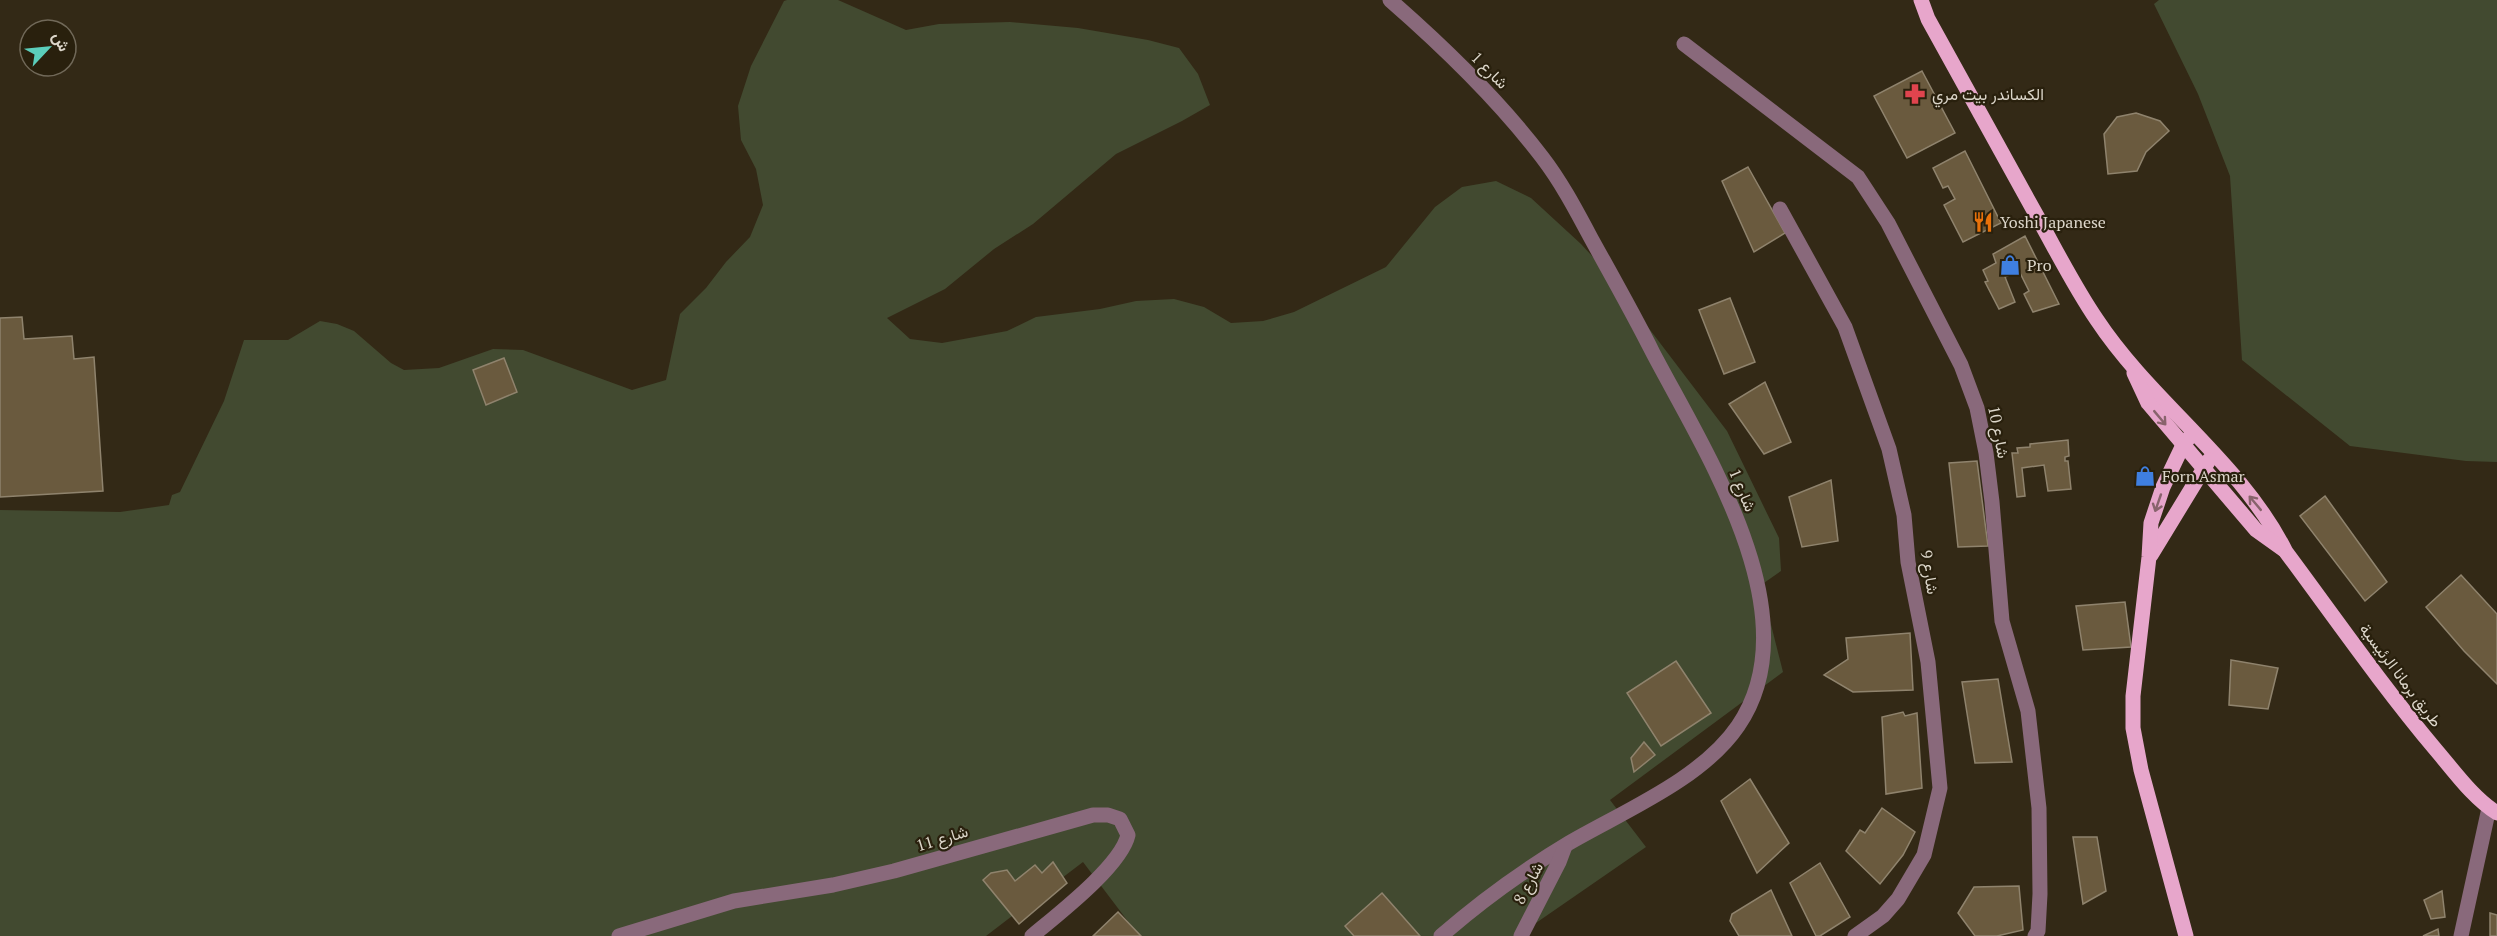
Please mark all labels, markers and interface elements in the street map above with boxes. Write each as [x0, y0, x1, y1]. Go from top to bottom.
north arrow [18, 18, 78, 78]
text: ش [47, 28, 76, 55]
street label: شارع 1 [1466, 46, 1514, 94]
pharmacy icon: الكساندر بيت مري [1903, 82, 1927, 106]
place label: الكساندر بيت مري [1932, 83, 2044, 108]
restaurant icon: Yoshi Japanese [1971, 210, 1995, 234]
place label: Yoshi Japanese [2000, 211, 2106, 233]
shop icon: Pro [1998, 253, 2022, 277]
place label: Pro [2027, 254, 2052, 276]
street label: شارع 10 [1982, 404, 2015, 460]
one-way arrow [2153, 410, 2167, 425]
shop icon: Forn Asmar [2133, 464, 2157, 488]
street label: شارع 1 [1723, 465, 1762, 515]
place label: Forn Asmar [2162, 465, 2246, 487]
one-way arrow [2151, 493, 2162, 512]
one-way arrow [2248, 496, 2262, 511]
street label: شارع 9 [1915, 548, 1944, 596]
street label: طريق برمانا الرئيسية [2355, 619, 2447, 731]
street label: شارع 11 [913, 820, 971, 857]
street label: شارع 8 [1508, 858, 1549, 908]

